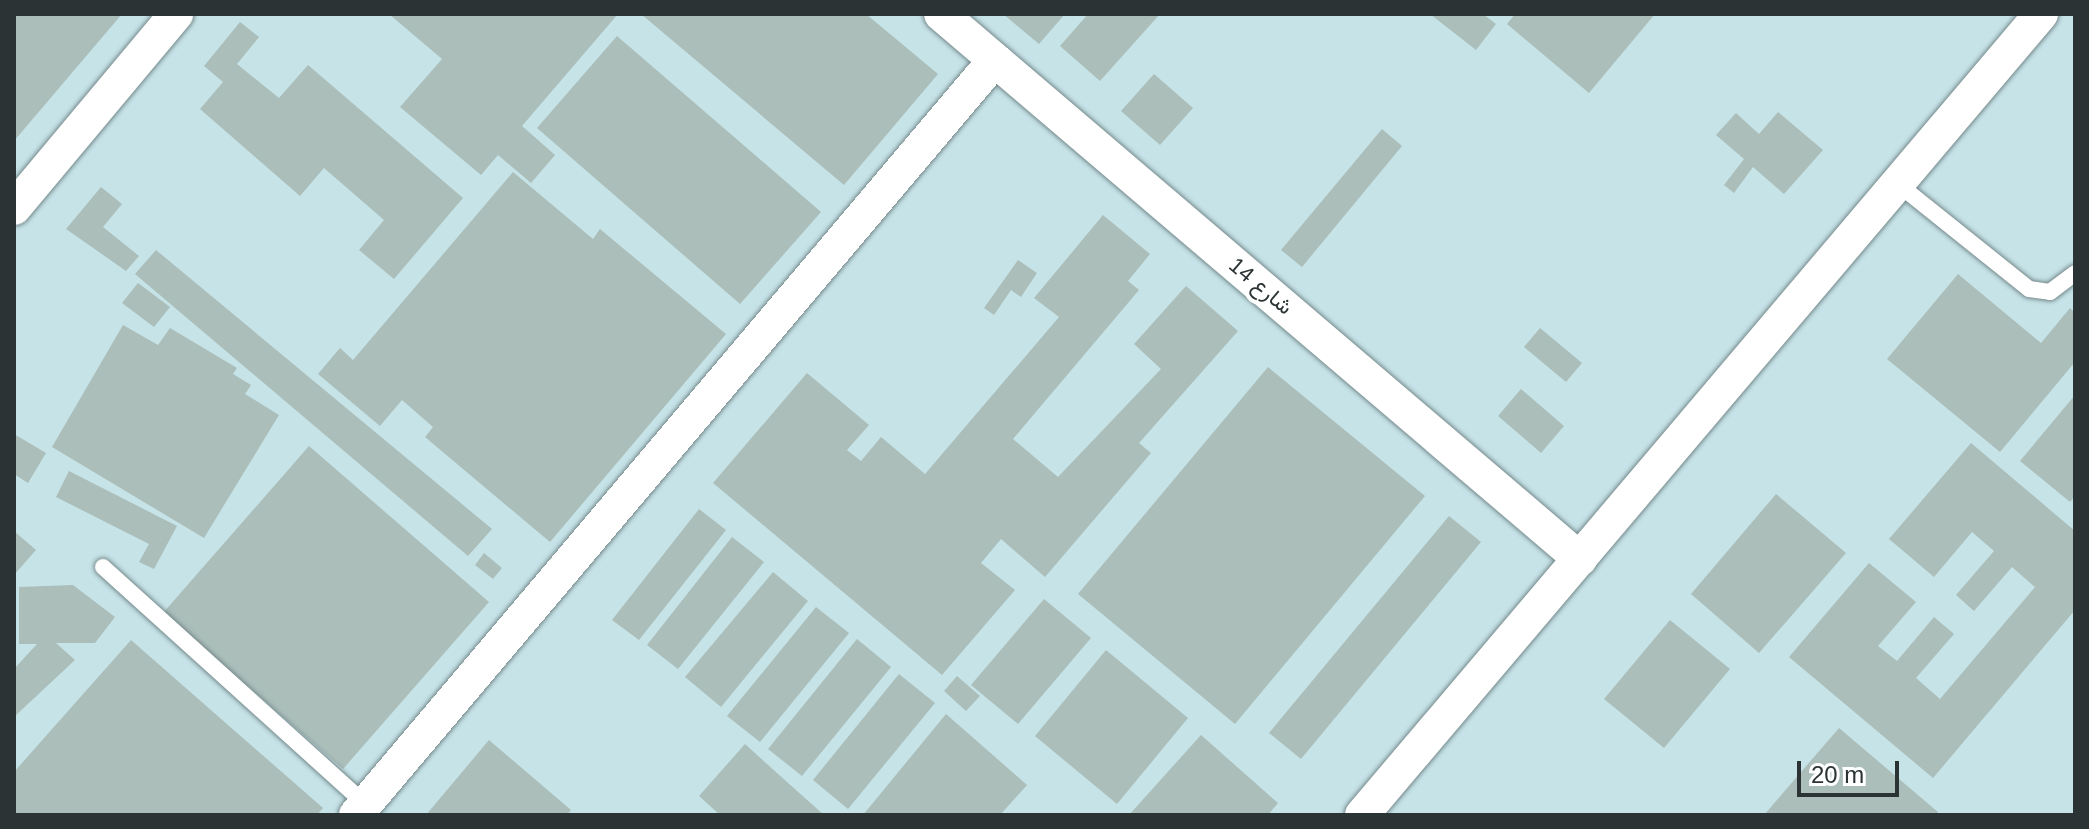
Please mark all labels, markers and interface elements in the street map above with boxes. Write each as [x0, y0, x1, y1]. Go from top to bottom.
street label: شارع 14 [1224, 252, 1298, 320]
scale bar [1801, 745, 1903, 795]
text: 20 m [1811, 761, 1864, 788]

